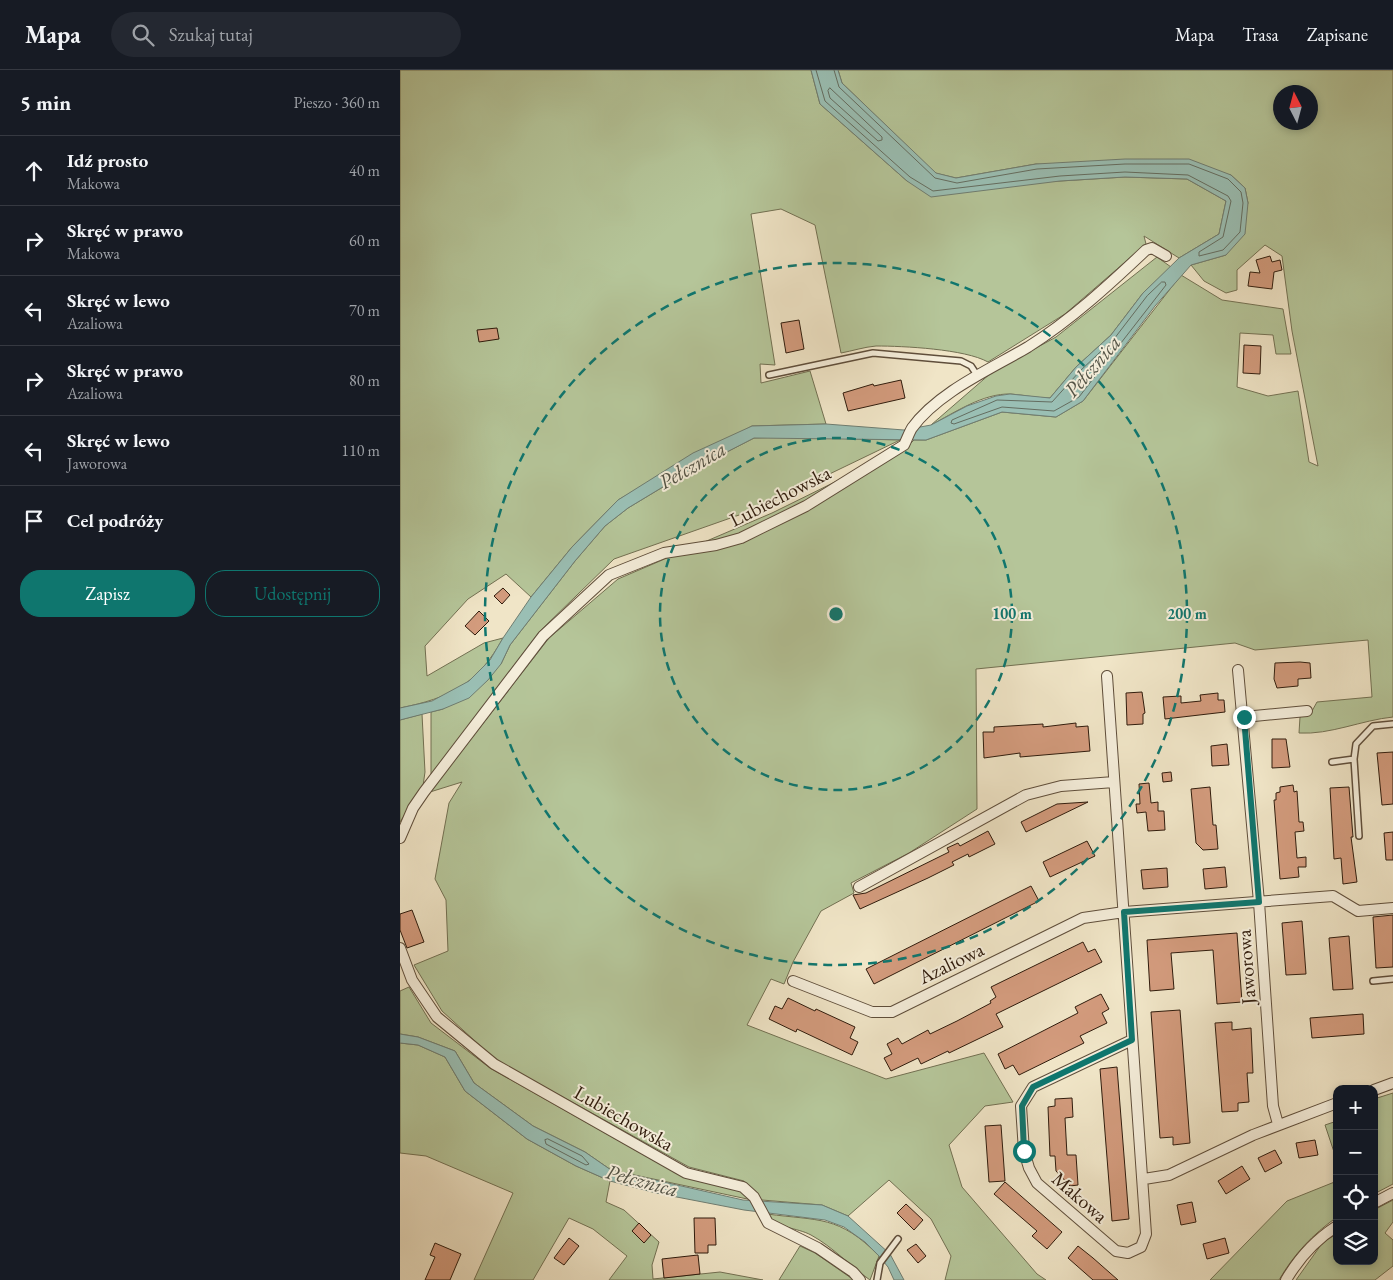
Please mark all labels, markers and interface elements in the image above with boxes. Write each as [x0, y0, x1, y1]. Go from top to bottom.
search box [111, 12, 461, 57]
text: Mapa [25, 19, 81, 50]
icon: search [129, 21, 157, 49]
text: Szukaj tutaj [169, 22, 253, 47]
text: Mapa [1175, 23, 1214, 46]
text: Trasa [1242, 23, 1279, 46]
text: Zapisane [1307, 23, 1368, 46]
north arrow [1273, 85, 1318, 130]
text: 5 min [20, 89, 71, 116]
text: Pieszo · 360 m [294, 92, 380, 113]
text: Idź prosto [67, 148, 148, 173]
icon: ahead [20, 157, 48, 185]
text: 40 m [349, 160, 380, 181]
text: Makowa [67, 173, 120, 194]
text: Skręć w prawo [67, 218, 183, 243]
icon: right [20, 227, 48, 255]
text: 60 m [349, 230, 380, 251]
text: Makowa [67, 243, 120, 264]
text: Skręć w lewo [67, 288, 170, 313]
icon: left [20, 297, 48, 325]
text: 70 m [349, 300, 380, 321]
text: Azaliowa [67, 313, 123, 334]
water label: Pełcznica [1058, 329, 1126, 403]
text: Skręć w prawo [67, 358, 183, 383]
icon: right [20, 367, 48, 395]
text: 80 m [349, 370, 380, 391]
text: Azaliowa [67, 383, 123, 404]
text: Skręć w lewo [67, 428, 170, 453]
water label: Pełcznica [653, 435, 731, 495]
icon: left [20, 437, 48, 465]
text: 110 m [341, 440, 380, 461]
text: Jaworowa [67, 453, 127, 474]
street label: Lubiechowska [725, 459, 835, 533]
icon: arrive [20, 507, 48, 535]
text: Cel podróży [67, 508, 163, 533]
button: Zapisz [20, 570, 195, 617]
button: Udostępnij [205, 570, 380, 617]
text: 100 m [992, 604, 1032, 623]
text: 200 m [1167, 604, 1207, 623]
centre of rings [827, 605, 845, 623]
route end [1233, 706, 1256, 729]
street label: Jaworowa [1230, 929, 1262, 1007]
street label: Azaliowa [913, 936, 988, 990]
street label: Lubiechowska [570, 1079, 678, 1157]
map controls [1333, 1085, 1378, 1265]
button: + [1333, 1085, 1378, 1130]
button: − [1333, 1130, 1378, 1175]
route start [1013, 1140, 1036, 1163]
water label: Pełcznica [603, 1157, 681, 1203]
street label: Makowa [1047, 1166, 1113, 1228]
button: locate [1333, 1175, 1378, 1220]
button: layers [1333, 1220, 1378, 1265]

